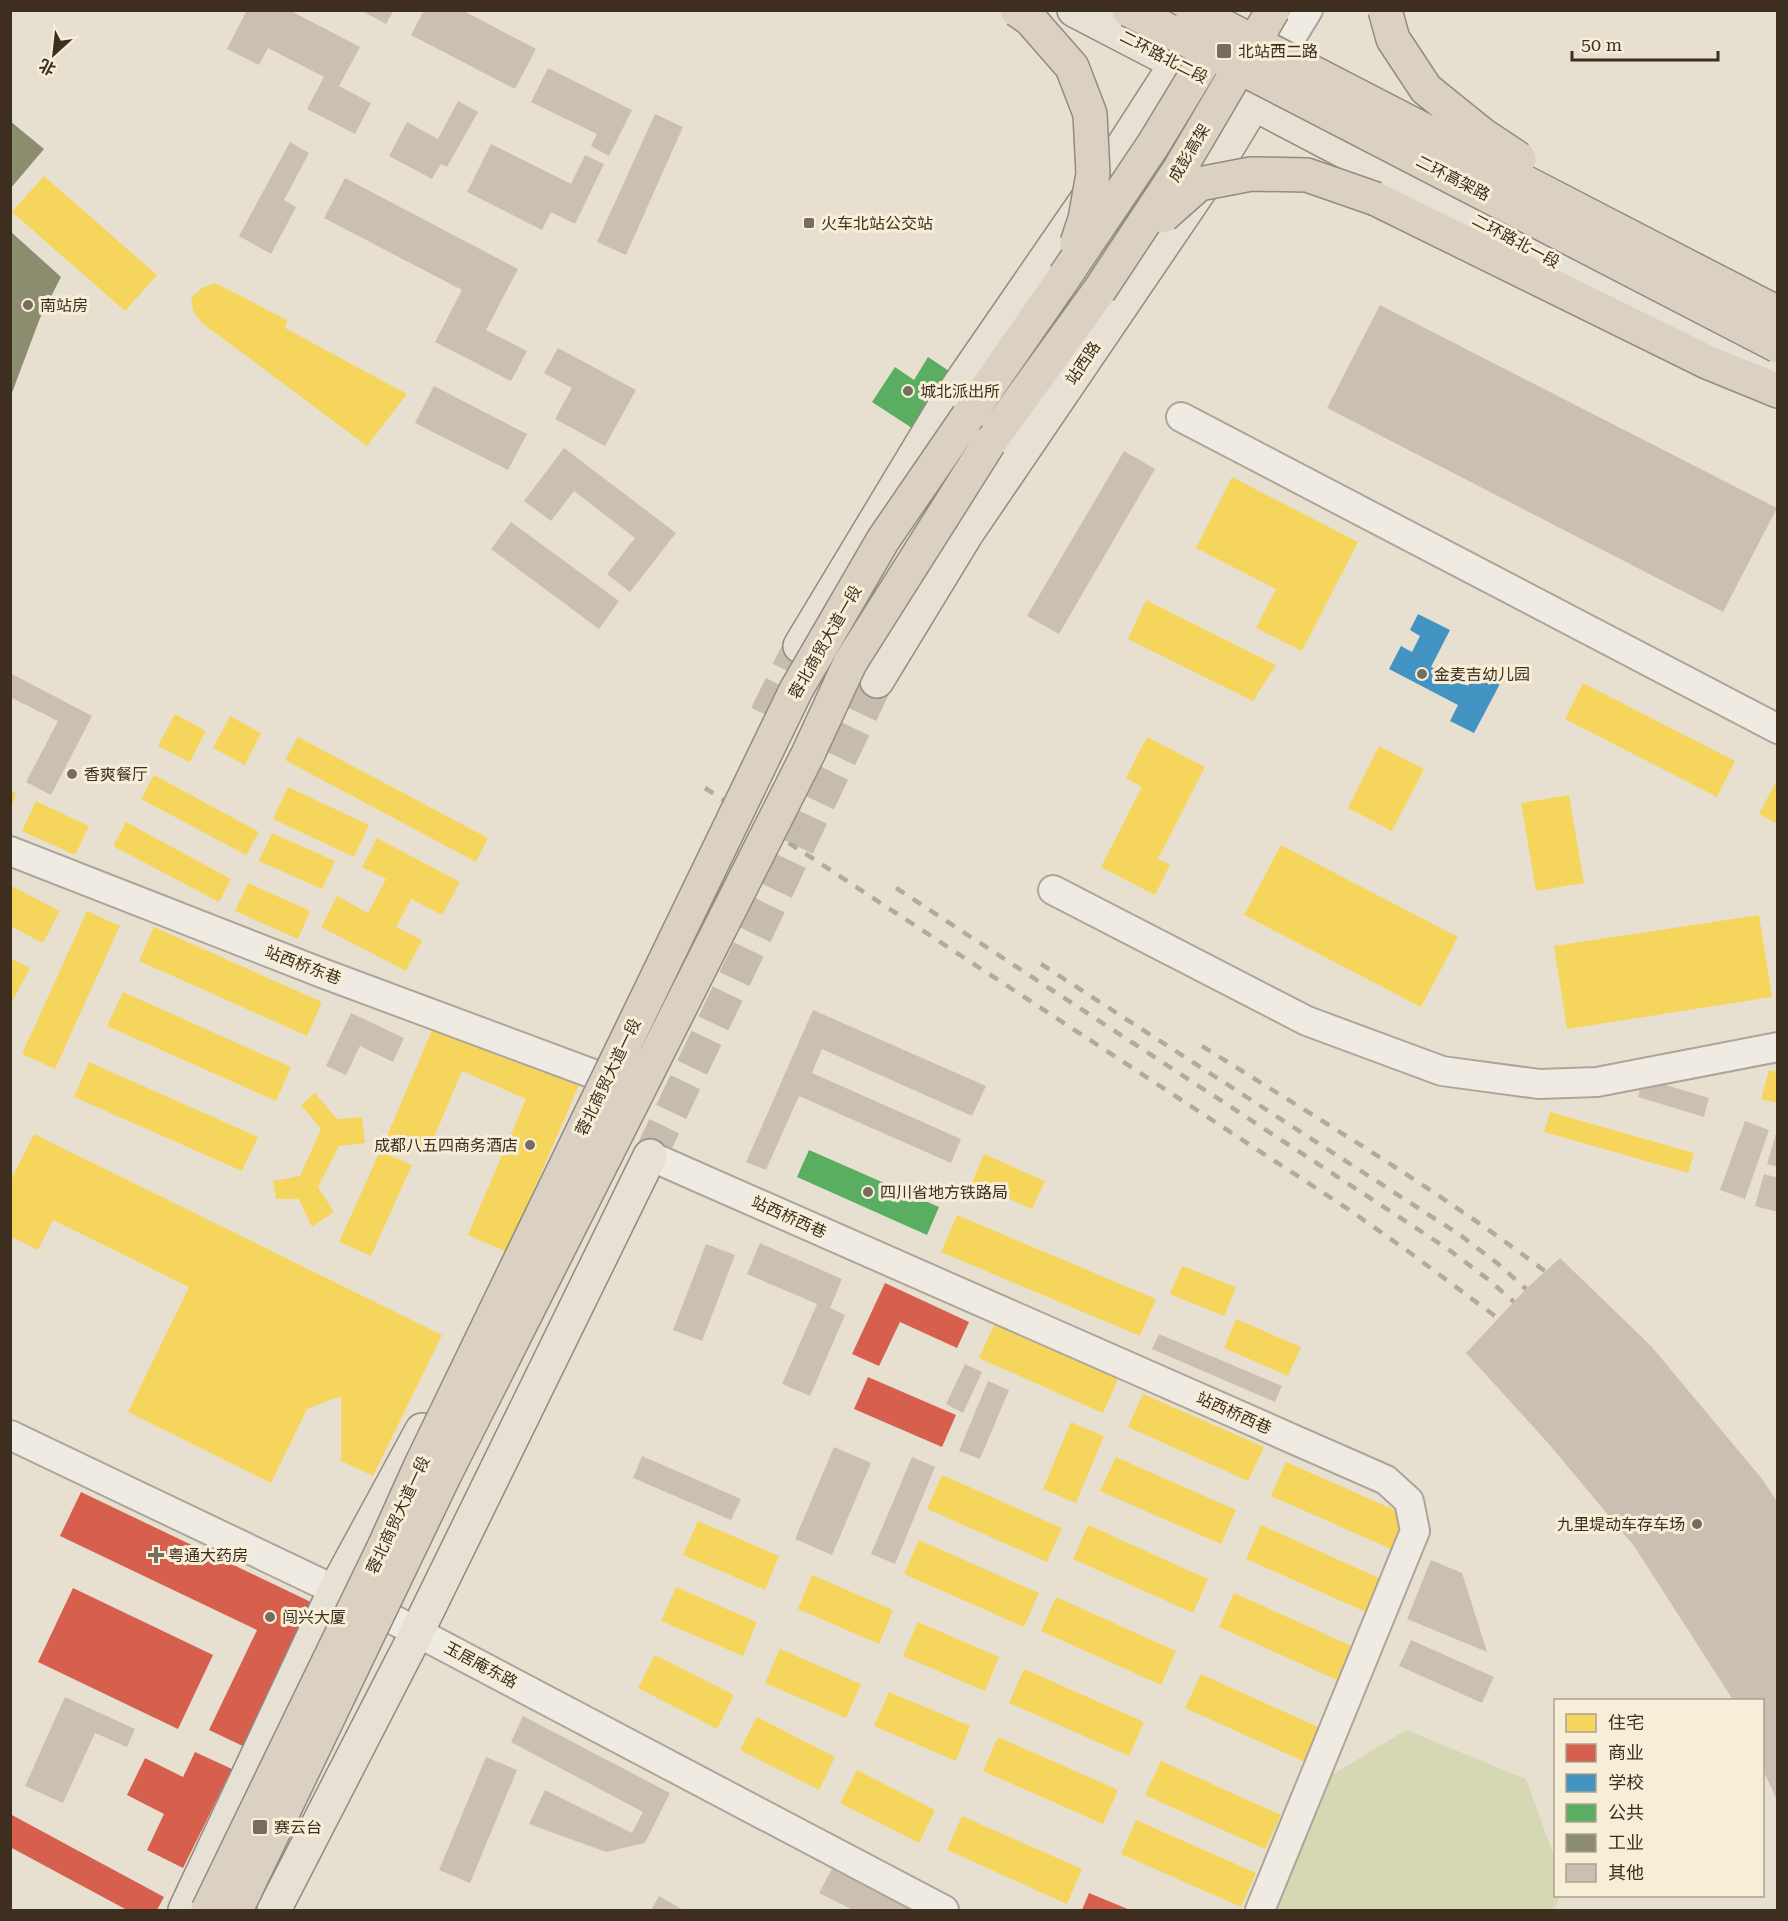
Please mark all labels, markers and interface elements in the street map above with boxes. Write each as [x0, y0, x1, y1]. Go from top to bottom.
north arrow [24, 24, 84, 84]
scale bar [1572, 24, 1718, 62]
street label: 二环路北二段 [1117, 27, 1211, 87]
text: 50 m [1581, 34, 1622, 55]
marker: 北站西二路 [1215, 42, 1233, 60]
place label: 北站西二路 [1238, 42, 1318, 61]
text: 北 [36, 55, 59, 79]
street label: 成彭高架 [1164, 121, 1214, 185]
street label: 二环高架路 [1413, 151, 1493, 205]
street label: 二环路北一段 [1469, 210, 1563, 272]
place label: 火车北站公交站 [821, 214, 933, 233]
marker: 火车北站公交站 [802, 216, 816, 230]
place label: 南站房 [40, 296, 88, 315]
marker: 南站房 [21, 298, 35, 312]
street label: 站西路 [1062, 338, 1104, 388]
place label: 城北派出所 [920, 382, 1000, 401]
marker: 城北派出所 [901, 384, 915, 398]
street label: 蓉北商贸大道一段 [785, 582, 865, 702]
place label: 金麦吉幼儿园 [1434, 665, 1530, 684]
marker: 金麦吉幼儿园 [1415, 667, 1429, 681]
place label: 香爽餐厅 [84, 765, 148, 784]
marker: 香爽餐厅 [65, 767, 79, 781]
street label: 站西桥东巷 [262, 942, 344, 988]
street label: 蓉北商贸大道一段 [571, 1015, 645, 1139]
place label: 成都八五四商务酒店 [374, 1136, 518, 1155]
marker: 成都八五四商务酒店 [523, 1138, 537, 1152]
place label: 四川省地方铁路局 [880, 1183, 1008, 1202]
marker: 四川省地方铁路局 [861, 1185, 875, 1199]
street label: 站西桥西巷 [749, 1192, 829, 1242]
street label: 站西桥西巷 [1194, 1388, 1274, 1438]
street label: 蓉北商贸大道一段 [362, 1453, 434, 1577]
place label: 九里堤动车存车场 [1557, 1515, 1685, 1534]
marker: 九里堤动车存车场 [1690, 1517, 1704, 1531]
place label: 粤通大药房 [168, 1546, 248, 1565]
marker: 粤通大药房 [149, 1548, 163, 1562]
place label: 闯兴大厦 [282, 1608, 346, 1627]
marker: 闯兴大厦 [263, 1610, 277, 1624]
street label: 玉居庵东路 [441, 1638, 521, 1692]
legend [1554, 1699, 1764, 1897]
text: 住宅 [1608, 1712, 1644, 1733]
text: 商业 [1608, 1742, 1644, 1763]
text: 学校 [1608, 1772, 1644, 1793]
text: 公共 [1608, 1802, 1644, 1823]
marker: 赛云台 [251, 1818, 269, 1836]
place label: 赛云台 [274, 1818, 322, 1837]
text: 工业 [1608, 1832, 1644, 1853]
text: 其他 [1608, 1862, 1644, 1883]

